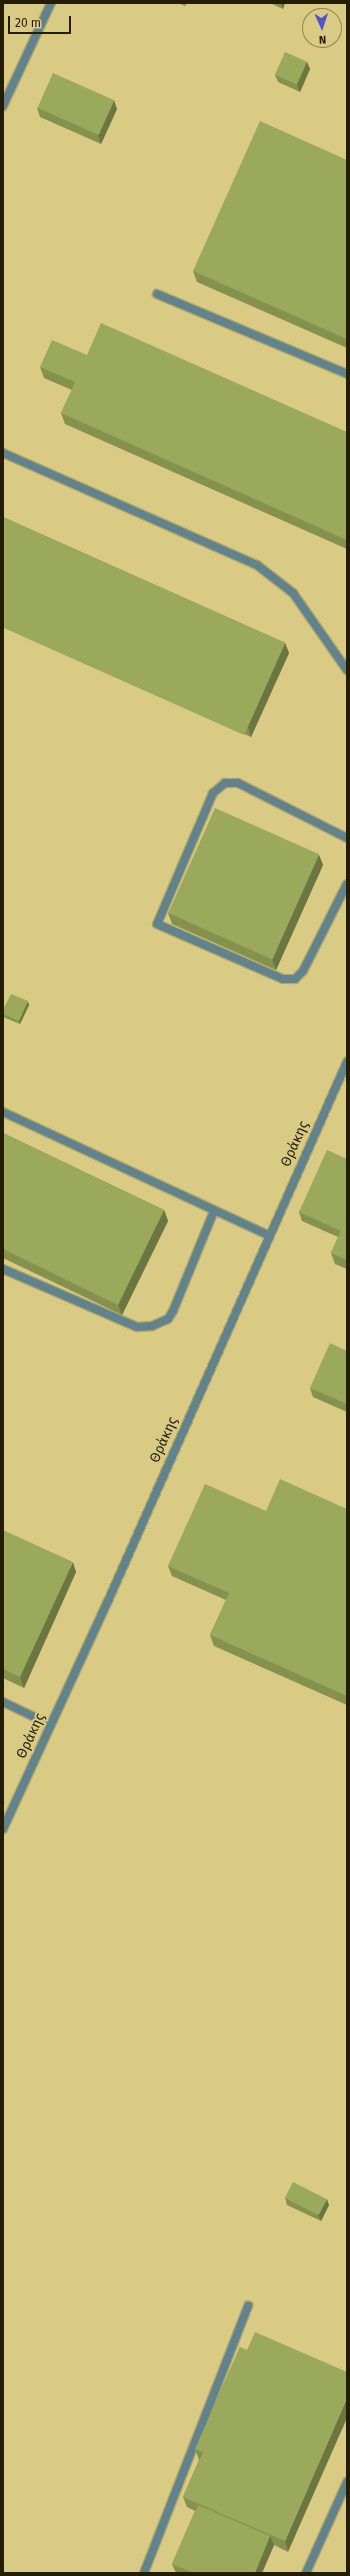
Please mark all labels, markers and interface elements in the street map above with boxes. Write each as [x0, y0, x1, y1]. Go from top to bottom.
scale bar [10, 8, 73, 34]
north arrow [302, 8, 342, 48]
text: 20 m [15, 16, 41, 30]
text: N [319, 33, 327, 46]
street label: Θράκης [277, 1118, 313, 1170]
street label: Θράκης [146, 1414, 182, 1466]
street label: Θράκης [13, 1711, 49, 1761]

